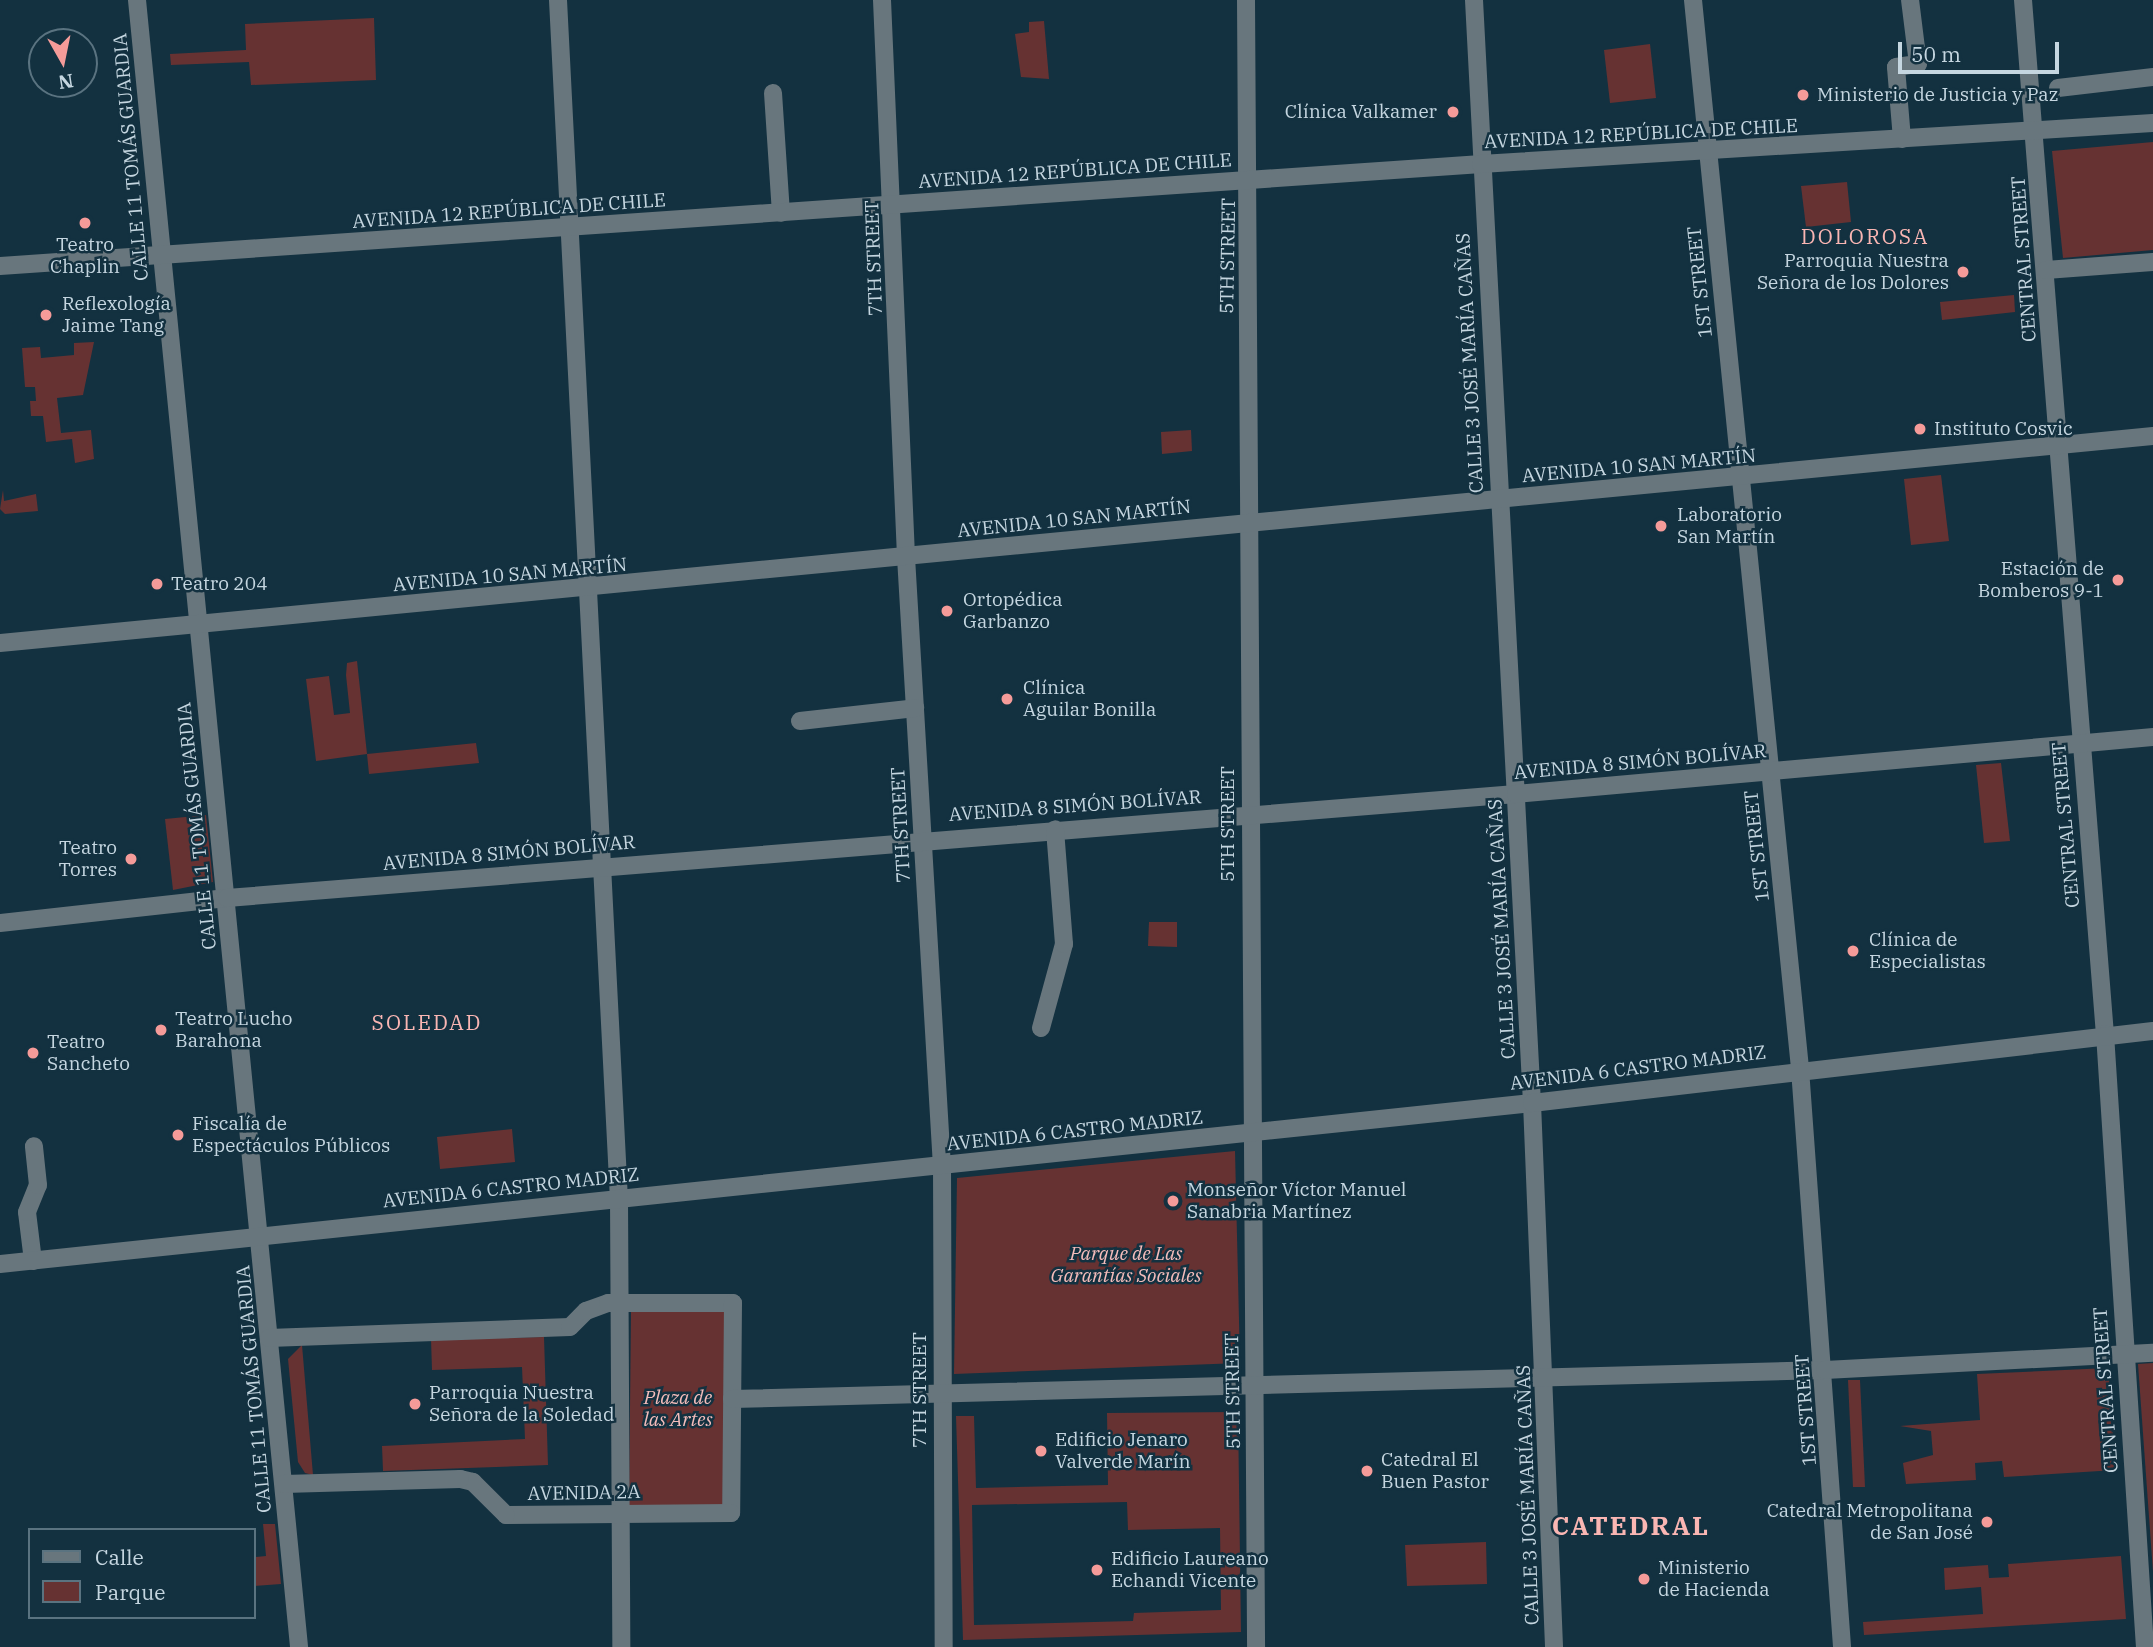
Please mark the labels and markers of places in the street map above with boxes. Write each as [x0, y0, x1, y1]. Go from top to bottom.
place label: Ministerio de Justicia y Paz [1817, 84, 2058, 106]
marker: Ministerio de Justicia y Paz [1795, 87, 1811, 103]
place label: Clínica Valkamer [1285, 101, 1437, 123]
marker: Clínica Valkamer [1443, 102, 1463, 122]
marker: Teatro Chaplin [77, 215, 93, 231]
place label: Teatro Chaplin [50, 234, 120, 278]
place label: Parroquia Nuestra Señora de los Dolores [1757, 250, 1949, 294]
marker: Parroquia Nuestra Señora de los Dolores [1955, 264, 1971, 280]
place label: Reflexología Jaime Tang [62, 293, 171, 337]
marker: Reflexología Jaime Tang [36, 305, 56, 325]
place label: Instituto Cosvic [1934, 418, 2073, 440]
marker: Instituto Cosvic [1912, 421, 1928, 437]
place label: Laboratorio San Martín [1677, 504, 1782, 548]
marker: Laboratorio San Martín [1651, 516, 1671, 536]
place label: Estación de Bomberos 9-1 [1978, 558, 2104, 602]
marker: Estación de Bomberos 9-1 [2110, 572, 2126, 588]
place label: Teatro 204 [171, 573, 268, 595]
marker: Teatro 204 [149, 576, 165, 592]
place label: Ortopédica Garbanzo [963, 589, 1063, 633]
marker: Ortopédica Garbanzo [937, 601, 957, 621]
place label: Clínica Aguilar Bonilla [1023, 677, 1156, 721]
marker: Clínica Aguilar Bonilla [997, 689, 1017, 709]
place label: Teatro Torres [58, 837, 117, 881]
marker: Teatro Torres [123, 851, 139, 867]
place label: Clínica de Especialistas [1869, 929, 1986, 973]
marker: Clínica de Especialistas [1843, 941, 1863, 961]
place label: Teatro Lucho Barahona [175, 1008, 293, 1052]
marker: Teatro Lucho Barahona [153, 1022, 169, 1038]
place label: Teatro Sancheto [47, 1031, 130, 1075]
marker: Teatro Sancheto [25, 1045, 41, 1061]
place label: Fiscalía de Espectáculos Públicos [192, 1113, 390, 1157]
marker: Fiscalía de Espectáculos Públicos [170, 1127, 186, 1143]
place label: Monseñor Víctor Manuel Sanabria Martínez [1187, 1179, 1407, 1223]
marker: Monseñor Víctor Manuel Sanabria Martínez [1165, 1193, 1181, 1209]
place label: Parroquia Nuestra Señora de la Soledad [429, 1382, 614, 1426]
marker: Parroquia Nuestra Señora de la Soledad [407, 1396, 423, 1412]
place label: Edificio Jenaro Valverde Marín [1055, 1429, 1191, 1473]
marker: Edificio Jenaro Valverde Marín [1033, 1443, 1049, 1459]
place label: Catedral El Buen Pastor [1381, 1449, 1489, 1493]
marker: Catedral El Buen Pastor [1359, 1463, 1375, 1479]
place label: Catedral Metropolitana de San José [1767, 1500, 1973, 1544]
marker: Catedral Metropolitana de San José [1979, 1514, 1995, 1530]
place label: Edificio Laureano Echandi Vicente [1111, 1548, 1269, 1592]
place label: Ministerio de Hacienda [1658, 1557, 1770, 1601]
marker: Edificio Laureano Echandi Vicente [1089, 1562, 1105, 1578]
marker: Ministerio de Hacienda [1636, 1571, 1652, 1587]

